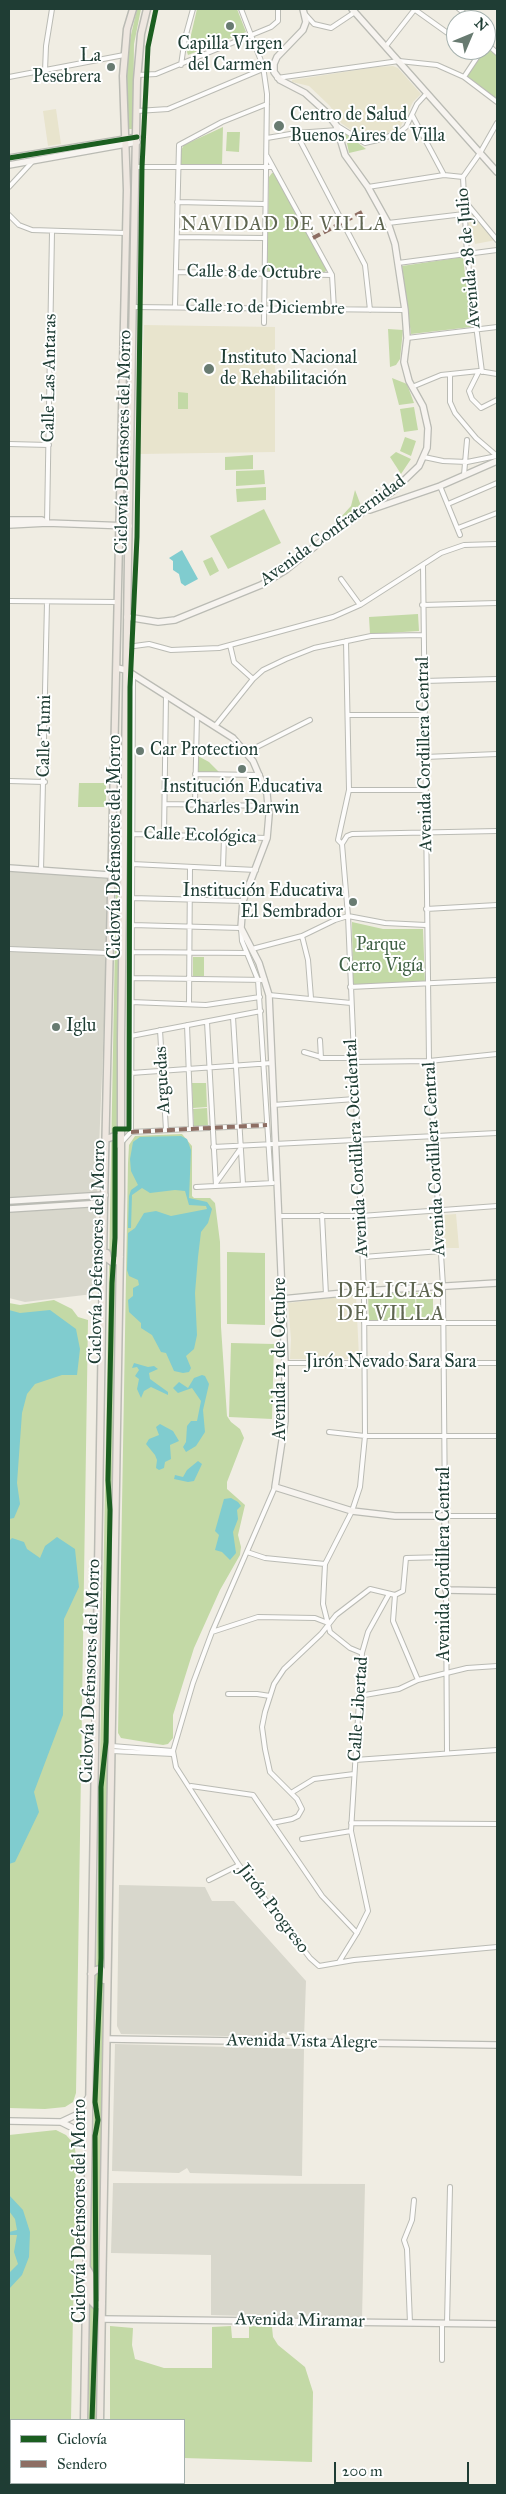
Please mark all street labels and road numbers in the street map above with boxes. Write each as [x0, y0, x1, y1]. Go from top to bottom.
street label: Avenida 28 de Julio [452, 187, 486, 329]
street label: Calle 8 de Octubre [186, 261, 322, 285]
street label: Calle 10 de Diciembre [185, 296, 345, 320]
street label: Calle Las Antaras [38, 313, 62, 443]
street label: Ciclovía Defensores del Morro [111, 330, 137, 554]
street label: Avenida Confraternidad [256, 471, 410, 591]
street label: Avenida Cordillera Central [413, 656, 437, 852]
street label: Calle Tumi [33, 694, 57, 778]
street label: Ciclovía Defensores del Morro [105, 735, 127, 959]
street label: Calle Ecológica [143, 823, 257, 849]
street label: Avenida Cordillera Occidental [340, 1038, 374, 1258]
street label: Arguedas [150, 1046, 176, 1114]
street label: Avenida Cordillera Central [419, 1061, 451, 1257]
street label: Ciclovía Defensores del Morro [85, 1140, 111, 1364]
street label: Avenida 12 de Octubre [270, 1278, 292, 1440]
street label: Jirón Nevado Sara Sara [306, 1352, 476, 1374]
street label: Avenida Cordillera Central [434, 1467, 456, 1661]
street label: Ciclovía Defensores del Morro [76, 1559, 106, 1783]
street label: Calle Libertad [345, 1656, 373, 1762]
street label: Jirón Progreso [232, 1860, 314, 1958]
street label: Avenida Vista Alegre [226, 2030, 378, 2054]
street label: Ciclovía Defensores del Morro [70, 2099, 92, 2323]
street label: Avenida Miramar [235, 2309, 365, 2333]

